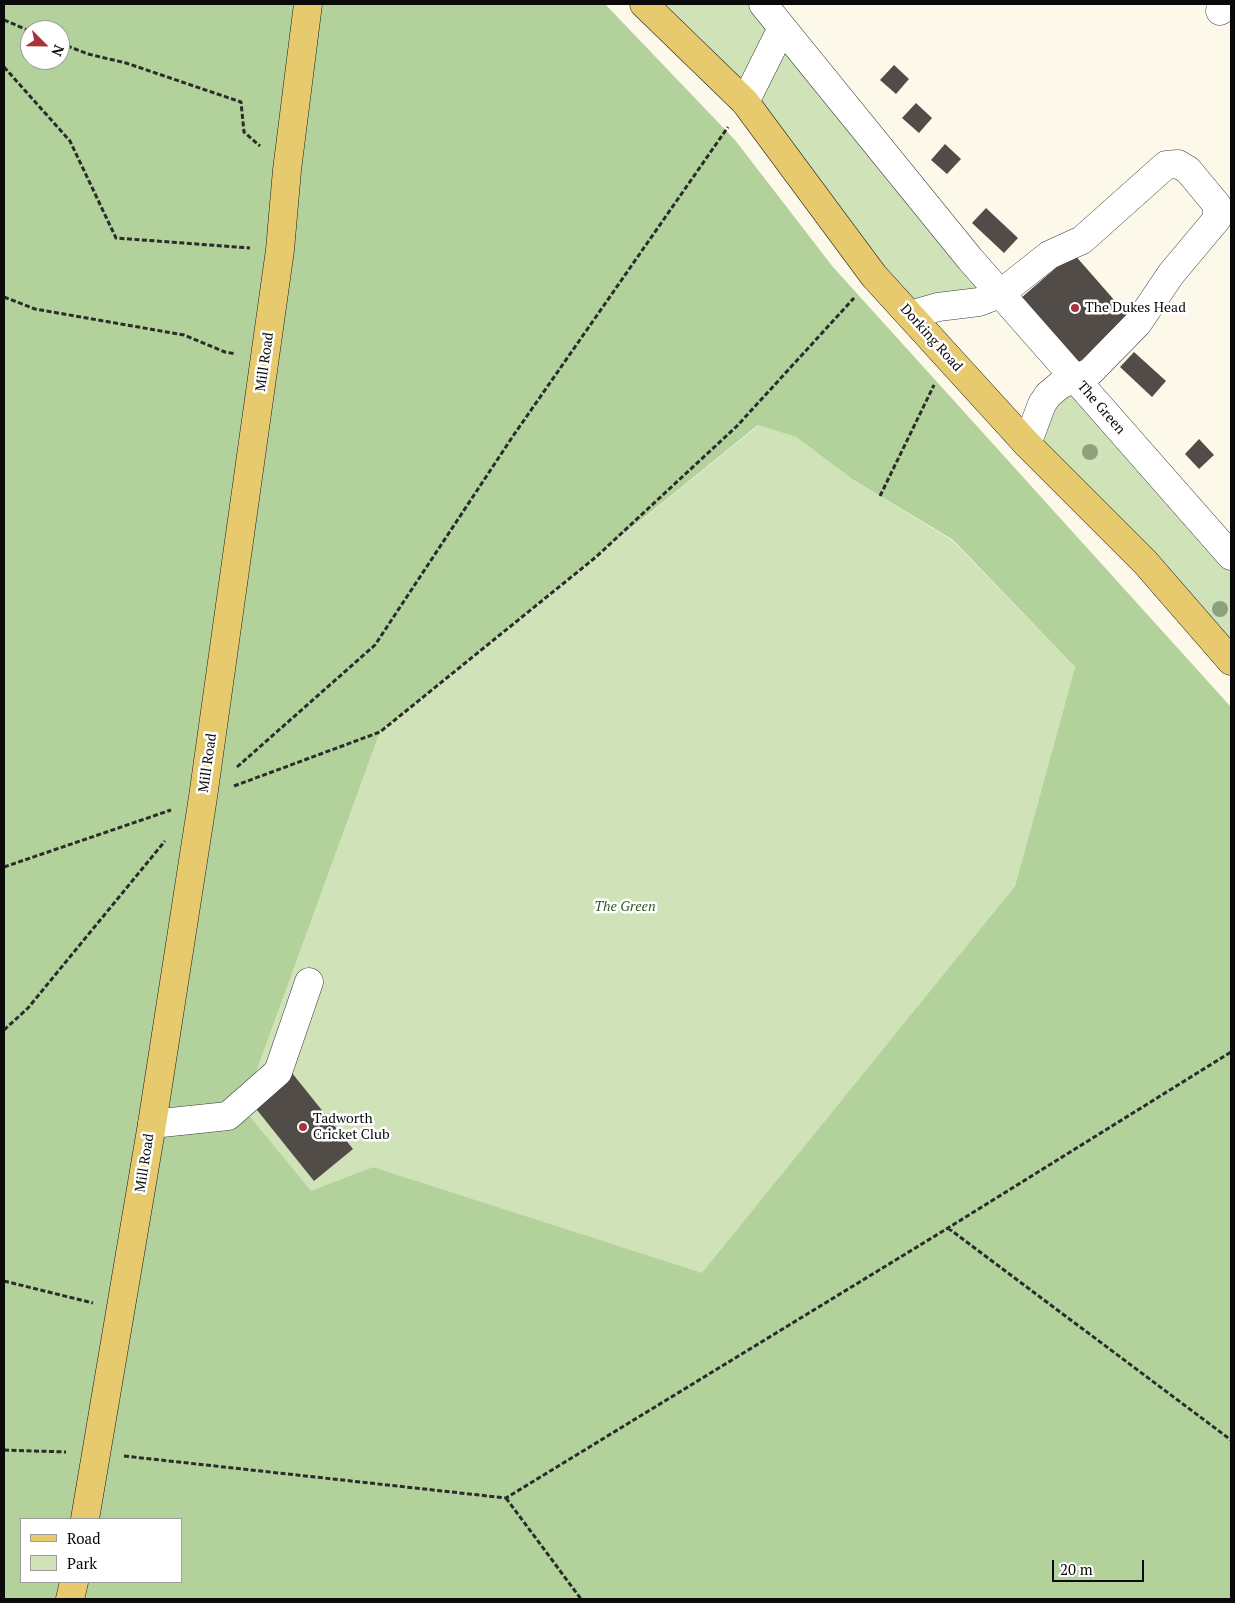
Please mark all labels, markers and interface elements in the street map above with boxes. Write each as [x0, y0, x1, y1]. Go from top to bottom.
north arrow [20, 20, 70, 70]
text: N [48, 42, 69, 59]
place label: The Dukes Head [1085, 300, 1186, 316]
street label: Dorking Road [896, 301, 966, 375]
marker: The Dukes Head [1069, 302, 1081, 314]
street label: Mill Road [253, 331, 277, 393]
street label: The Green [1073, 378, 1129, 438]
street label: Mill Road [196, 732, 220, 794]
park label: The Green [594, 899, 656, 915]
place label: Tadworth Cricket Club [313, 1111, 390, 1144]
marker: Tadworth Cricket Club [297, 1121, 309, 1133]
street label: Mill Road [132, 1132, 158, 1194]
legend [20, 1518, 182, 1583]
text: Road [67, 1528, 100, 1548]
scale bar [1055, 1550, 1148, 1582]
text: Park [67, 1553, 97, 1573]
text: 20 m [1060, 1559, 1093, 1579]

